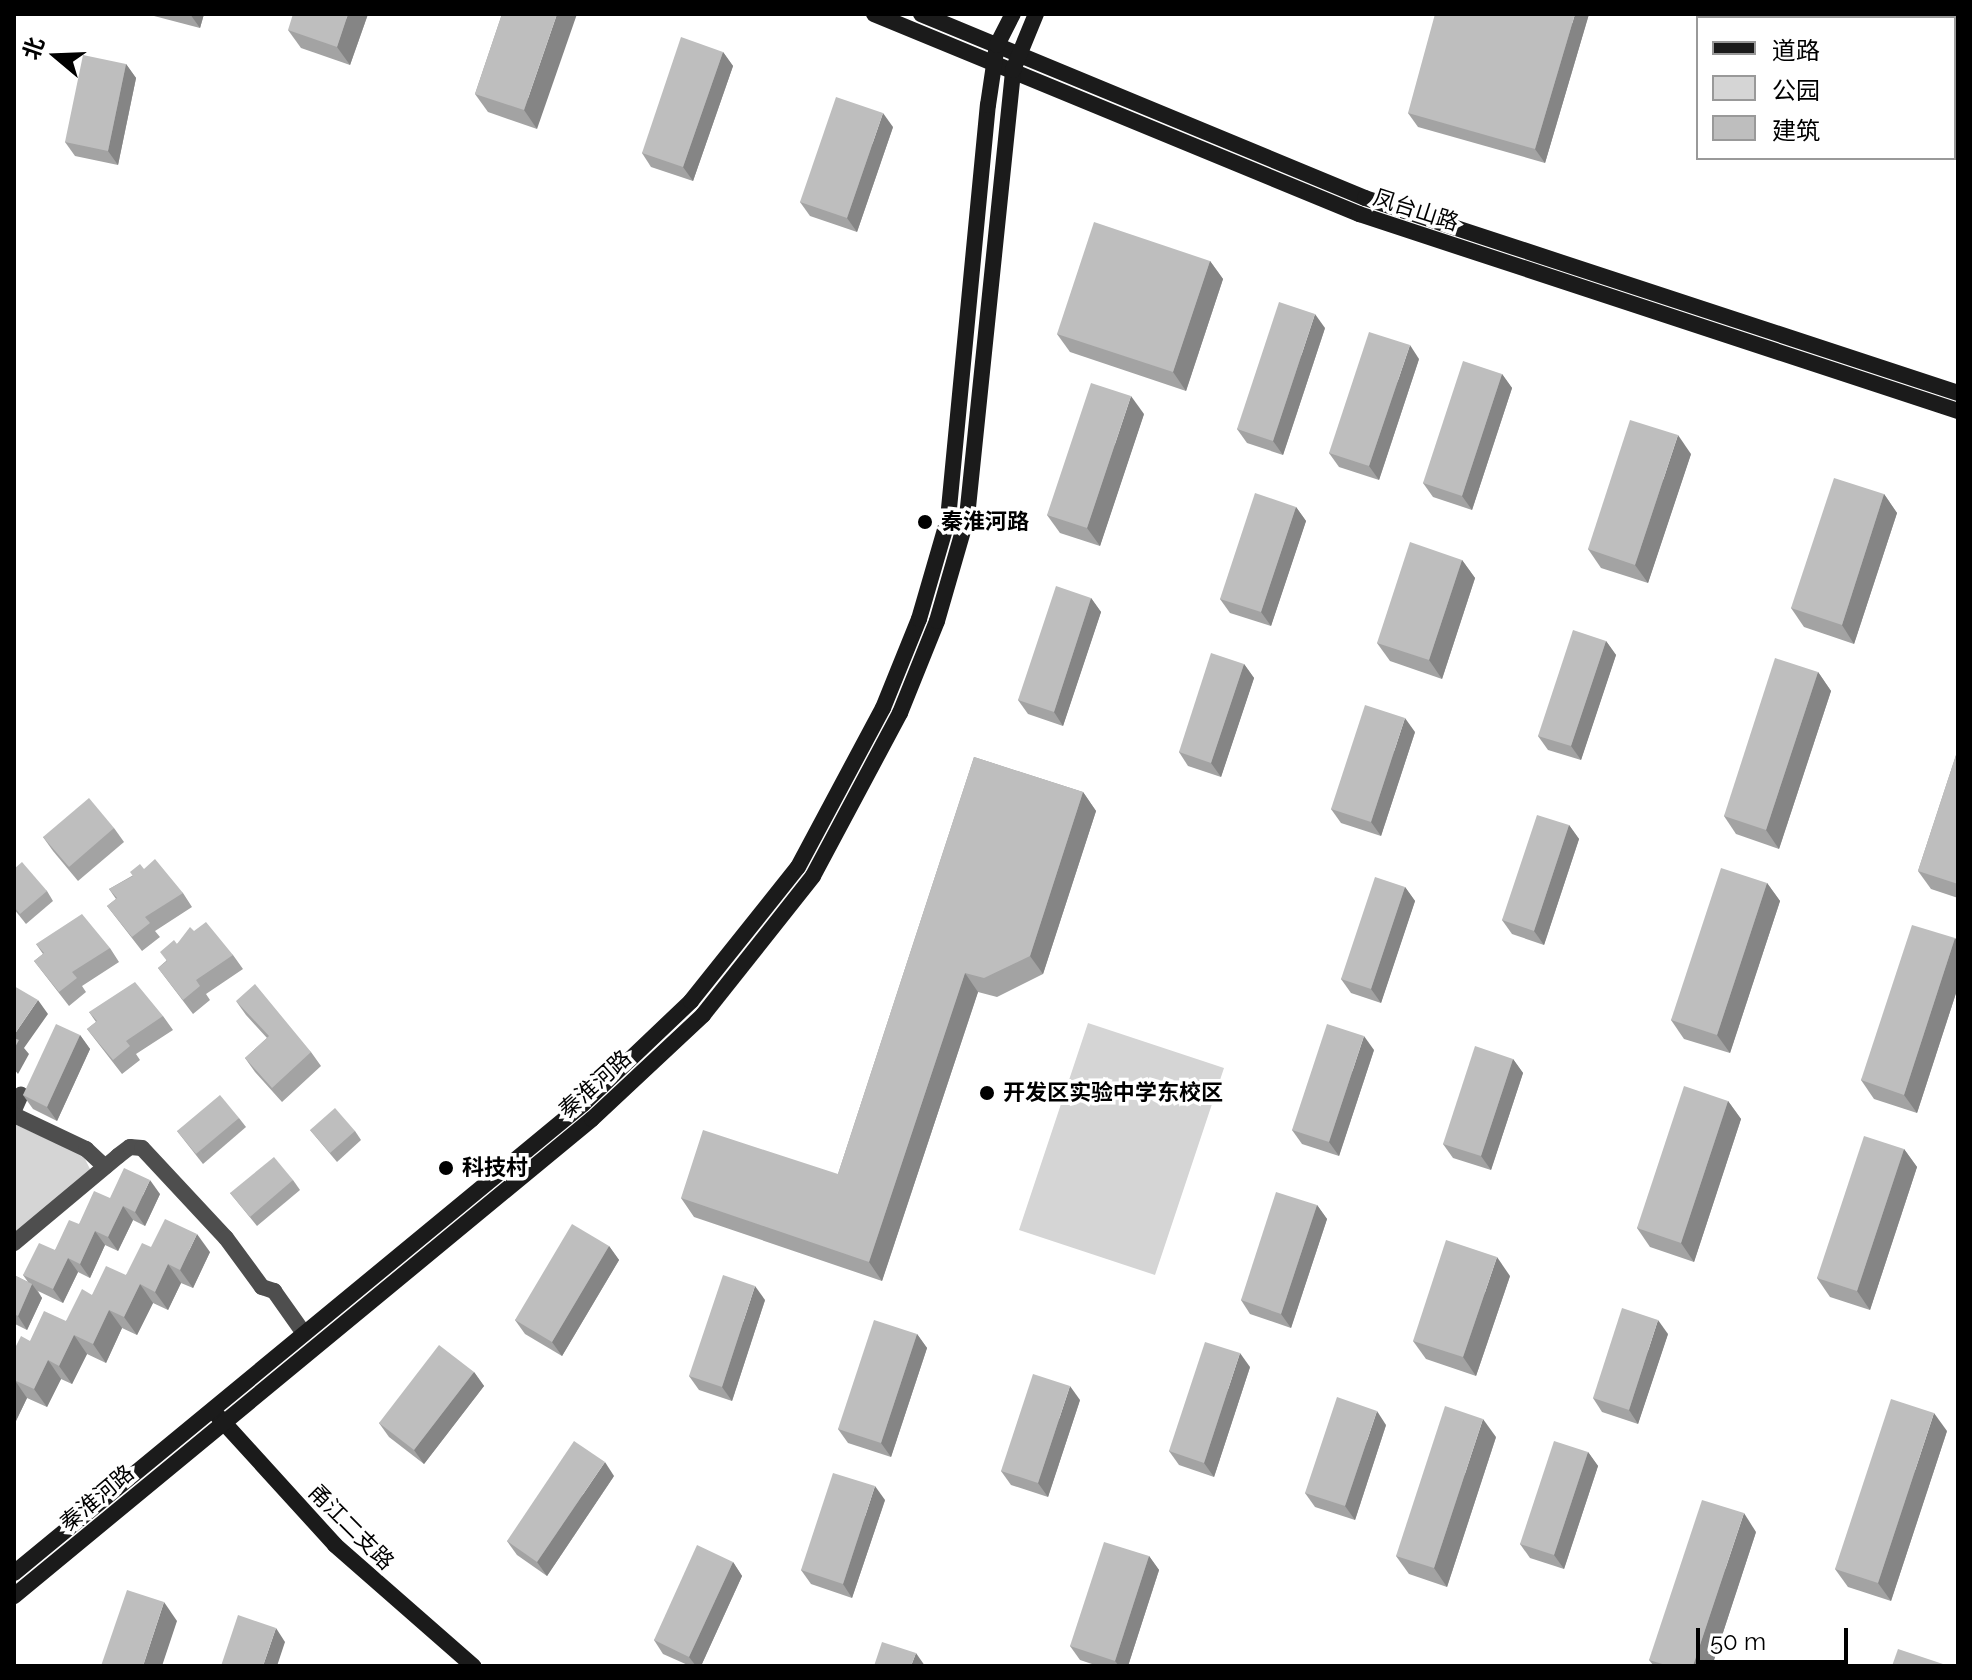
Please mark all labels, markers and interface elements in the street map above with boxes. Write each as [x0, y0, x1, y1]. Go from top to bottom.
north arrow [16, 16, 96, 96]
legend [1696, 16, 1956, 160]
text: 北 [17, 34, 49, 63]
text: 道路 [1772, 36, 1820, 65]
text: 公园 [1772, 76, 1820, 105]
text: 建筑 [1772, 116, 1820, 145]
street label: 凤台山路 [1370, 184, 1462, 236]
place label: 秦淮河路 [941, 509, 1029, 535]
marker: 秦淮河路 [916, 513, 934, 531]
street label: 秦淮河路 [553, 1045, 637, 1123]
place label: 开发区实验中学东校区 [1003, 1080, 1223, 1106]
marker: 开发区实验中学东校区 [978, 1084, 996, 1102]
place label: 科技村 [462, 1155, 528, 1181]
marker: 科技村 [437, 1159, 455, 1177]
street label: 秦淮河路 [55, 1460, 139, 1536]
street label: 甬江二支路 [303, 1479, 399, 1575]
scale bar [1700, 1612, 1852, 1662]
text: 50 m [1710, 1627, 1766, 1656]

